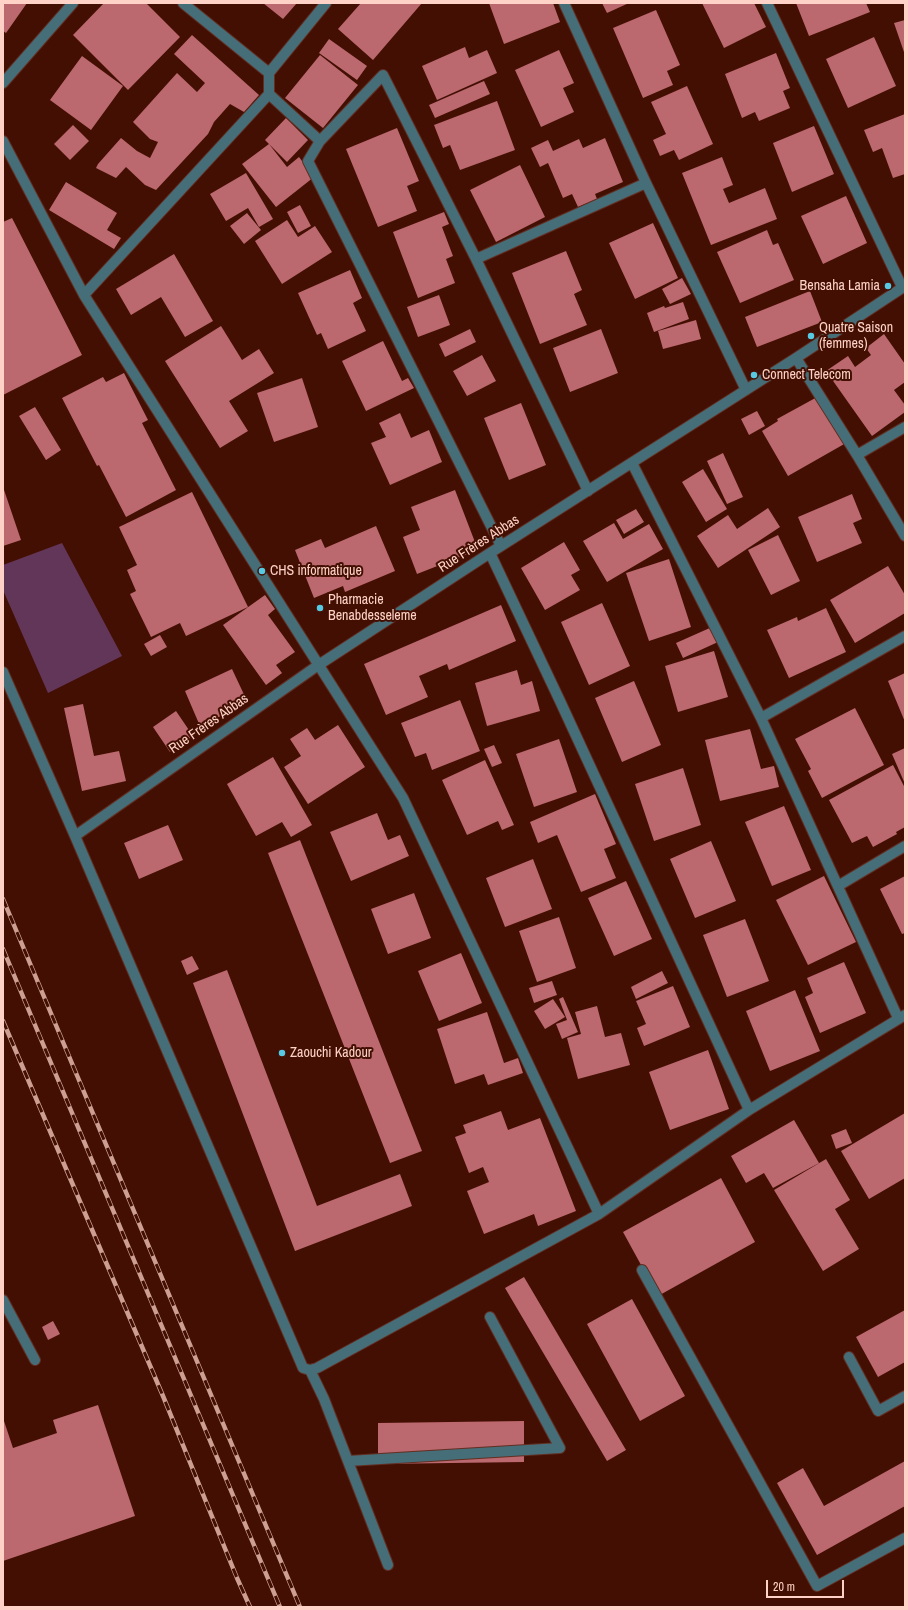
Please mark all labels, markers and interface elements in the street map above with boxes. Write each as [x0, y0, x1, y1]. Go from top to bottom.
place label: Bensaha Lamia [800, 278, 880, 294]
marker: Bensaha Lamia [883, 281, 893, 291]
place label: Quatre Saison (femmes) [819, 320, 893, 352]
marker: Quatre Saison (femmes) [806, 331, 816, 341]
place label: Connect Telecom [762, 367, 851, 383]
marker: Connect Telecom [749, 370, 759, 380]
street label: Rue Frères Abbas [435, 512, 523, 576]
place label: CHS informatique [270, 563, 362, 579]
marker: CHS informatique [257, 566, 267, 576]
place label: Pharmacie Benabdesseleme [328, 592, 417, 624]
marker: Pharmacie Benabdesseleme [315, 603, 325, 613]
street label: Rue Frères Abbas [166, 690, 252, 758]
place label: Zaouchi Kadour [290, 1045, 372, 1061]
marker: Zaouchi Kadour [277, 1048, 287, 1058]
scale bar [768, 1572, 846, 1598]
text: 20 m [773, 1579, 795, 1595]

